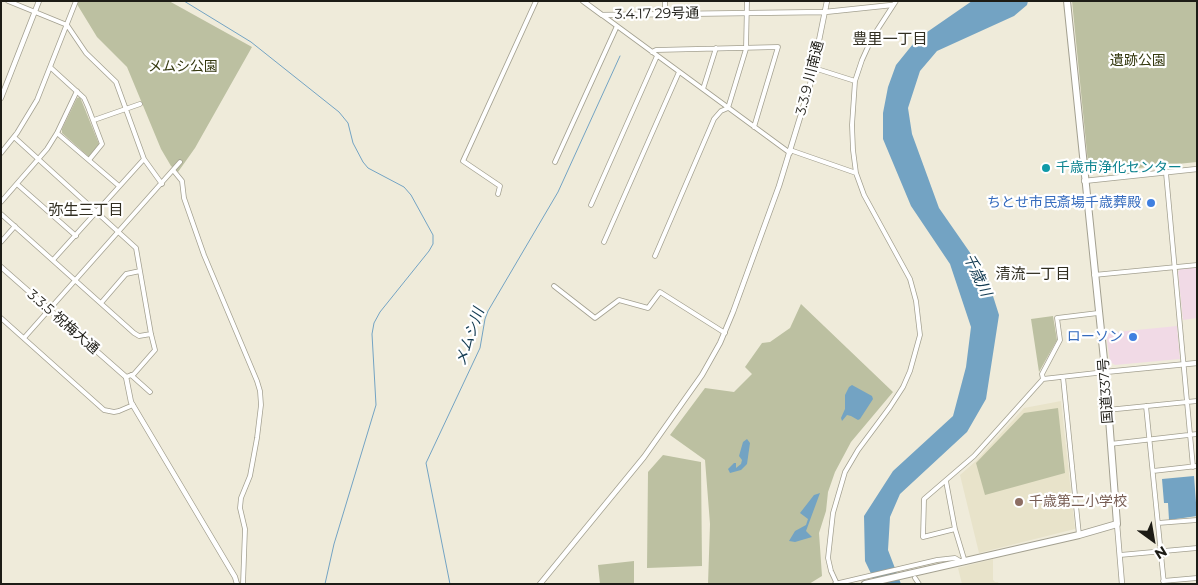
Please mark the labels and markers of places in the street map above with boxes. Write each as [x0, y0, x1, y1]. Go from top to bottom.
place label: 千歳市浄化センター [1056, 160, 1182, 176]
marker: 千歳市浄化センター [1040, 162, 1052, 174]
place label: ちとせ市民斎場千歳葬殿 [987, 195, 1141, 211]
marker: ちとせ市民斎場千歳葬殿 [1145, 197, 1157, 209]
place label: ローソン [1067, 329, 1123, 345]
marker: ローソン [1127, 331, 1139, 343]
place label: 千歳第二小学校 [1029, 494, 1127, 510]
marker: 千歳第二小学校 [1013, 496, 1025, 508]

